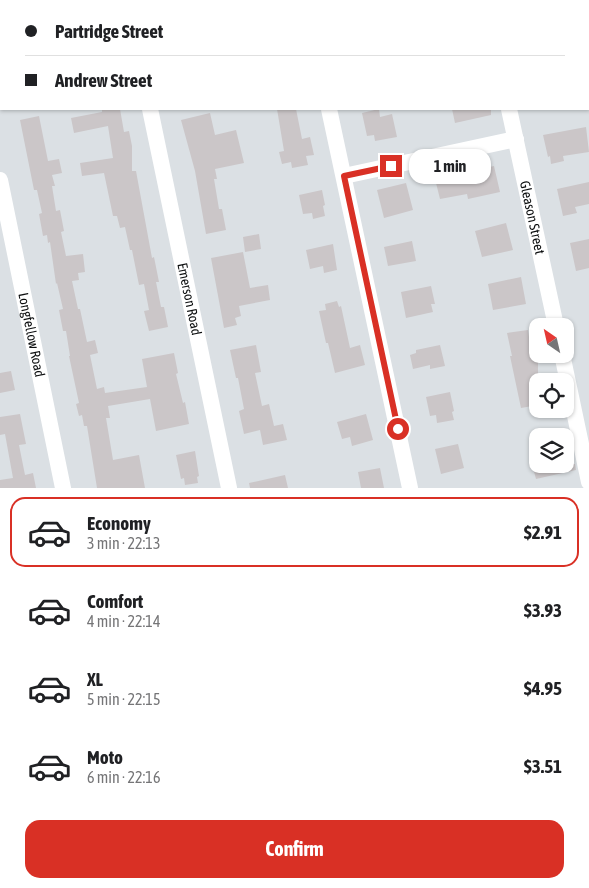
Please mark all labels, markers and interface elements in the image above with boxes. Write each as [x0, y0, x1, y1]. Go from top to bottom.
text: Partridge Street [55, 20, 163, 42]
text: Andrew Street [55, 69, 152, 91]
callout: 1 min [408, 148, 491, 184]
route end [380, 155, 402, 177]
text: 1 min [434, 157, 466, 175]
street label: Gleason Street [517, 179, 548, 256]
street label: Emerson Road [174, 261, 205, 337]
street label: Longfellow Road [15, 291, 48, 378]
north arrow [529, 318, 574, 362]
map controls [529, 318, 574, 473]
button: locate [529, 373, 574, 418]
route start [387, 418, 409, 440]
button: layers [529, 428, 574, 473]
icon: car [27, 510, 72, 555]
text: Economy [87, 512, 151, 534]
text: $2.91 [524, 521, 562, 543]
text: 3 min · 22:13 [87, 534, 160, 552]
icon: car [27, 588, 72, 633]
text: Comfort [87, 590, 143, 612]
text: $3.93 [524, 599, 562, 621]
text: 4 min · 22:14 [87, 612, 160, 630]
icon: car [27, 666, 72, 711]
text: XL [87, 668, 103, 690]
text: $4.95 [524, 677, 562, 699]
text: 5 min · 22:15 [87, 690, 160, 708]
icon: car [27, 744, 72, 789]
text: Moto [87, 746, 123, 768]
text: $3.51 [524, 755, 562, 777]
text: 6 min · 22:16 [87, 768, 160, 786]
button: Confirm [25, 820, 564, 878]

